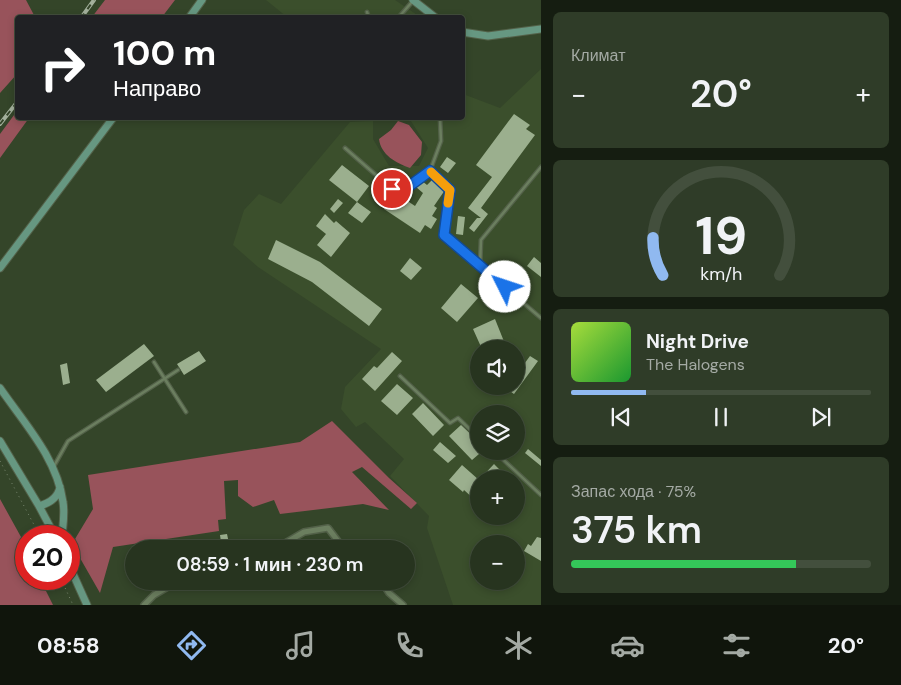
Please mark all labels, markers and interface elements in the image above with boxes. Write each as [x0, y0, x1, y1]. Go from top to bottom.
text: 100 m [113, 30, 216, 76]
icon: right [30, 35, 95, 100]
text: Климат [571, 45, 625, 66]
text: 20° [690, 69, 752, 119]
text: Направо [113, 74, 201, 103]
text: − [571, 76, 586, 113]
text: + [856, 76, 871, 113]
pin [371, 168, 413, 210]
icon: arrive [378, 175, 406, 203]
text: 19 [695, 202, 747, 270]
position arrow [478, 260, 530, 312]
text: km/h [700, 262, 742, 286]
text: Night Drive [646, 329, 749, 354]
map controls [470, 340, 525, 590]
button: sound [470, 340, 525, 395]
text: The Halogens [646, 354, 745, 375]
icon: previous [607, 403, 635, 431]
icon: pause [707, 403, 735, 431]
icon: next [807, 403, 835, 431]
button: layers [470, 405, 525, 460]
button: + [470, 470, 525, 525]
text: Запас хода · 75% [571, 481, 696, 502]
text: 375 km [571, 505, 702, 555]
speed limit sign: 20 [15, 525, 80, 590]
button: − [470, 535, 525, 590]
text: 08:59 · 1 мин · 230 m [177, 552, 363, 577]
icon: directions [174, 628, 209, 663]
icon: music [283, 628, 318, 663]
icon: phone [392, 628, 427, 663]
icon: climate [501, 628, 536, 663]
icon: car [610, 628, 645, 663]
icon: filters [719, 628, 754, 663]
text: 08:58 [37, 631, 100, 660]
text: 20° [828, 631, 864, 660]

